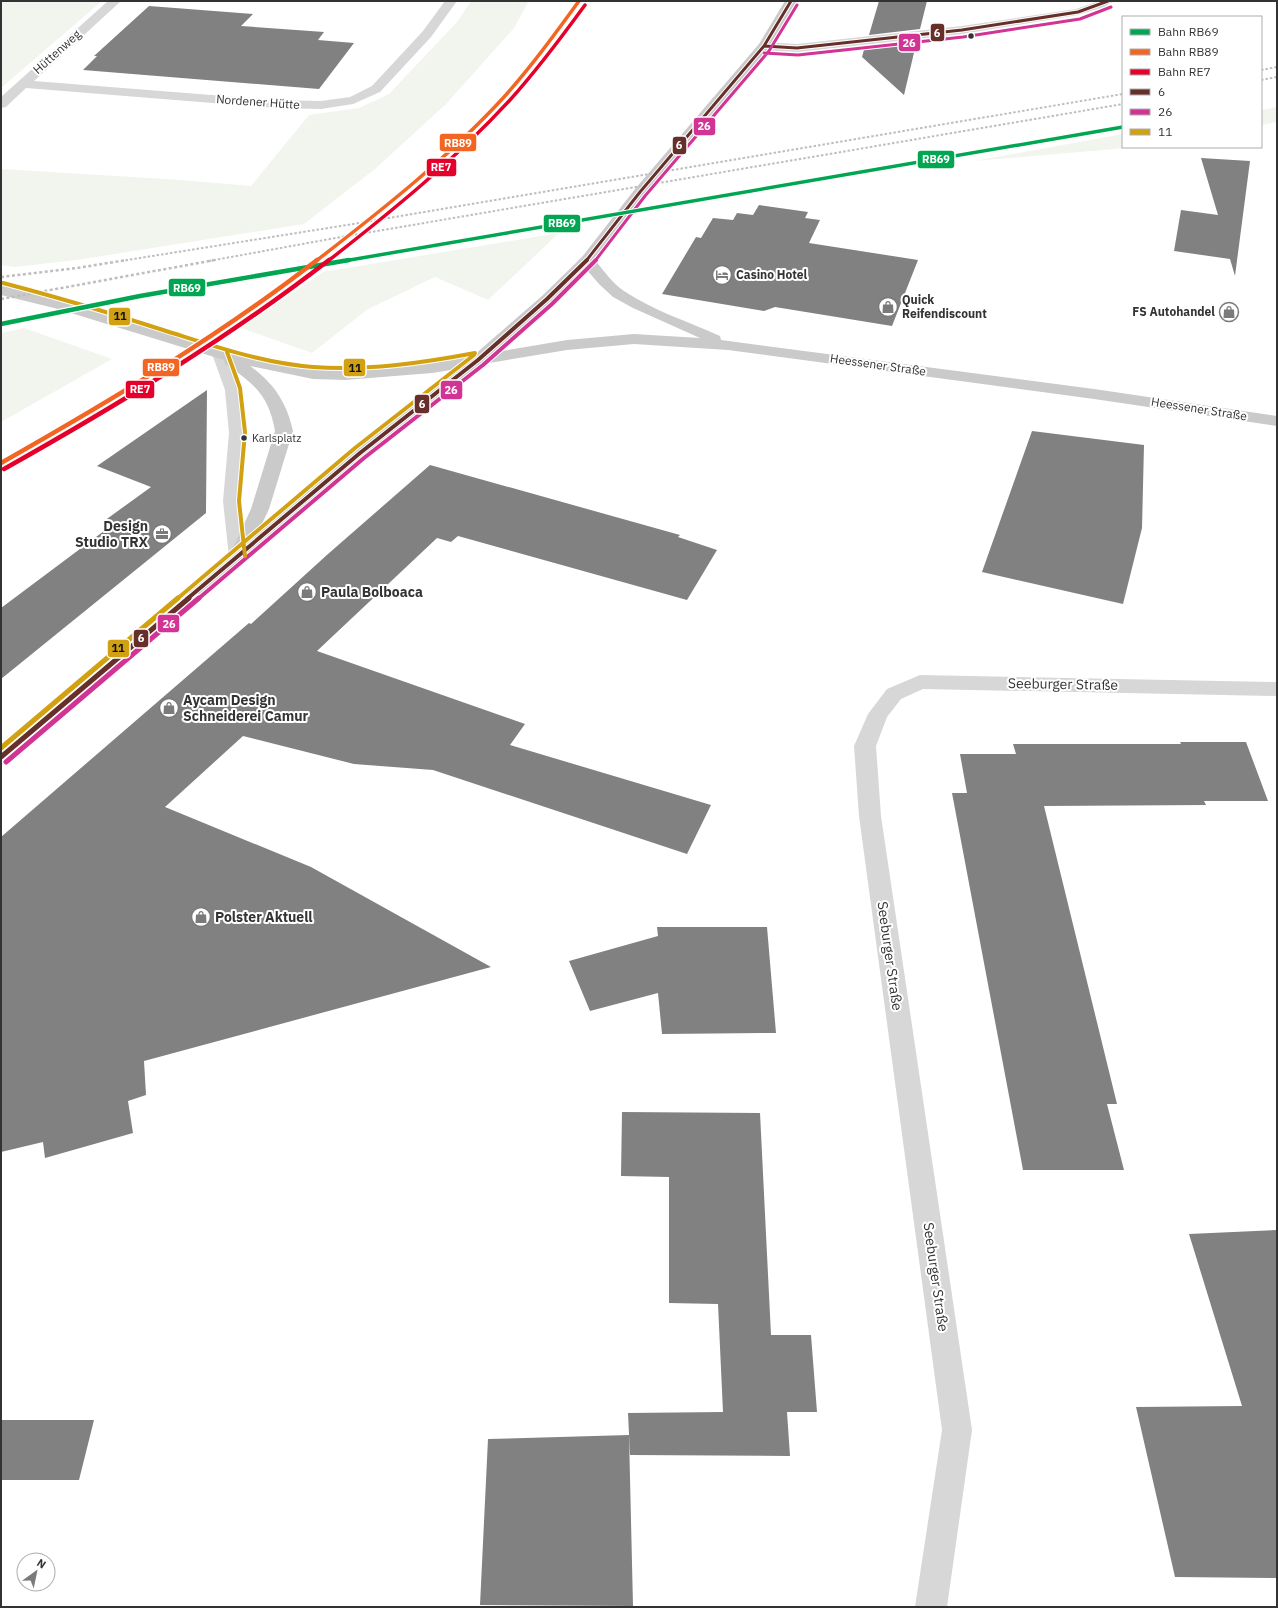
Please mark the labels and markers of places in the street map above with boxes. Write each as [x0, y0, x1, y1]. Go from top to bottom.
unlabelled marker [966, 31, 976, 41]
hotel icon: Casino Hotel [711, 264, 733, 286]
place label: Casino Hotel [736, 267, 808, 282]
place label: Quick Reifendiscount [902, 292, 987, 321]
shop icon: Quick Reifendiscount [877, 296, 899, 318]
shop icon: FS Autohandel [1218, 301, 1240, 323]
place label: FS Autohandel [1132, 304, 1215, 319]
place label: Karlsplatz [252, 431, 301, 445]
marker: Karlsplatz [239, 433, 249, 443]
place label: Design Studio TRX [75, 517, 149, 551]
office icon: Design Studio TRX [151, 523, 173, 545]
shop icon: Paula Bolboaca [296, 581, 318, 603]
place label: Paula Bolboaca [321, 583, 423, 601]
place label: Aycam Design Schneiderei Camur [183, 691, 309, 725]
shop icon: Aycam Design Schneiderei Camur [158, 697, 180, 719]
shop icon: Polster Aktuell [190, 906, 212, 928]
place label: Polster Aktuell [215, 908, 313, 926]

